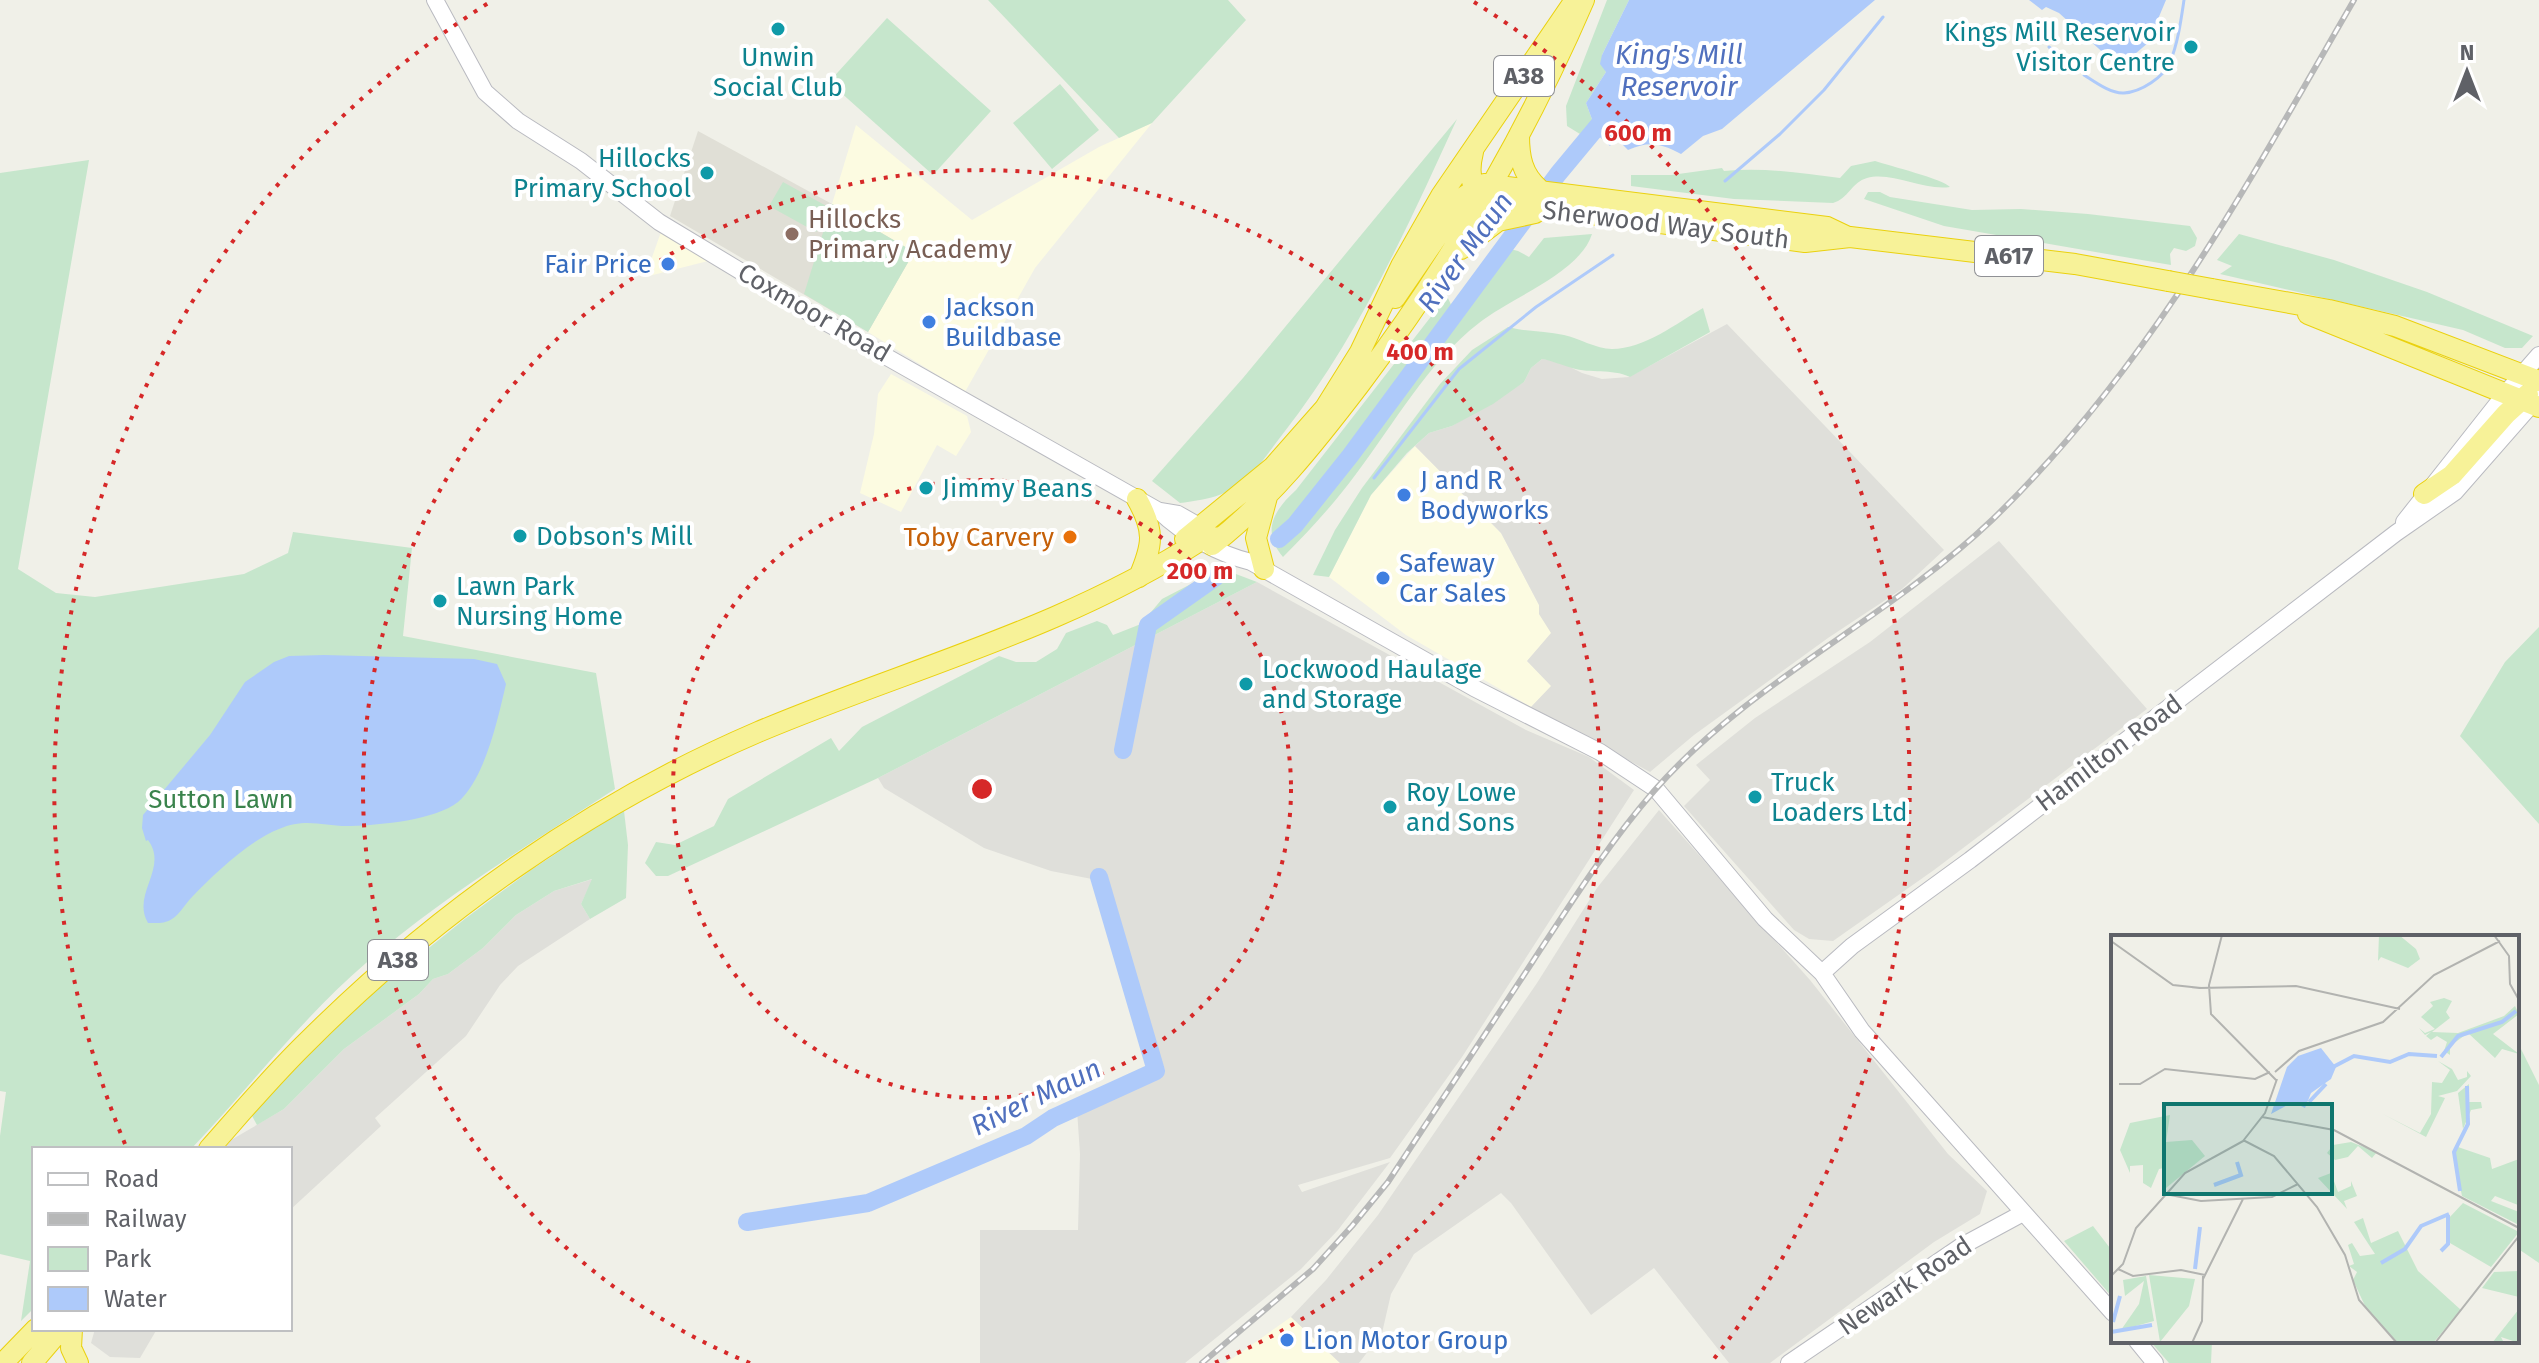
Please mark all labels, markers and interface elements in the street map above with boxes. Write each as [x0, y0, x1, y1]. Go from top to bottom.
place label: Kings Mill Reservoir Visitor Centre [1944, 17, 2175, 78]
marker: Unwin Social Club [769, 20, 787, 38]
north arrow [2427, 32, 2507, 112]
water label: King's Mill Reservoir [1615, 38, 1743, 103]
marker: Kings Mill Reservoir Visitor Centre [2182, 38, 2200, 56]
text: N [2460, 39, 2474, 66]
place label: Unwin Social Club [713, 42, 843, 103]
road number: A38 [1494, 56, 1554, 96]
text: 600 m [1604, 119, 1672, 147]
place label: Hillocks Primary School [513, 143, 691, 204]
marker: Hillocks Primary School [698, 164, 716, 182]
water label: River Maun [1410, 186, 1520, 318]
street label: Sherwood Way South [1541, 194, 1791, 256]
place label: Hillocks Primary Academy [808, 204, 1012, 265]
marker: Hillocks Primary Academy [783, 225, 801, 243]
road number: A617 [1975, 236, 2043, 276]
place label: Fair Price [544, 249, 652, 280]
marker: Fair Price [659, 255, 677, 273]
street label: Coxmoor Road [732, 257, 896, 369]
place label: Jackson Buildbase [945, 292, 1062, 353]
marker: Jackson Buildbase [920, 313, 938, 331]
text: 400 m [1386, 338, 1454, 366]
place label: J and R Bodyworks [1420, 465, 1549, 526]
place label: Jimmy Beans [942, 473, 1093, 504]
marker: Jimmy Beans [917, 479, 935, 497]
marker: J and R Bodyworks [1395, 486, 1413, 504]
place label: Dobson's Mill [536, 521, 693, 552]
place label: Toby Carvery [904, 522, 1054, 553]
marker: Dobson's Mill [511, 527, 529, 545]
marker: Toby Carvery [1061, 528, 1079, 546]
place label: Safeway Car Sales [1399, 548, 1506, 609]
text: 200 m [1167, 557, 1233, 585]
marker: Safeway Car Sales [1374, 569, 1392, 587]
place label: Lawn Park Nursing Home [456, 571, 623, 632]
marker: Lawn Park Nursing Home [431, 592, 449, 610]
place label: Lockwood Haulage and Storage [1262, 654, 1482, 715]
marker: Lockwood Haulage and Storage [1237, 675, 1255, 693]
street label: Hamilton Road [2030, 688, 2188, 818]
place label: Truck Loaders Ltd [1771, 767, 1908, 828]
centre of rings [968, 775, 996, 803]
place label: Roy Lowe and Sons [1406, 777, 1516, 838]
park label: Sutton Lawn [148, 784, 294, 815]
marker: Truck Loaders Ltd [1746, 788, 1764, 806]
marker: Roy Lowe and Sons [1381, 798, 1399, 816]
inset map [2111, 935, 2519, 1343]
road number: A38 [368, 940, 428, 980]
water label: River Maun [966, 1051, 1106, 1143]
legend [32, 1147, 292, 1331]
text: Road [104, 1165, 159, 1193]
text: Railway [104, 1205, 187, 1233]
street label: Newark Road [1832, 1230, 1978, 1342]
text: Park [104, 1245, 152, 1273]
text: Water [104, 1285, 168, 1313]
place label: Lion Motor Group [1303, 1325, 1509, 1356]
marker: Lion Motor Group [1278, 1331, 1296, 1349]

